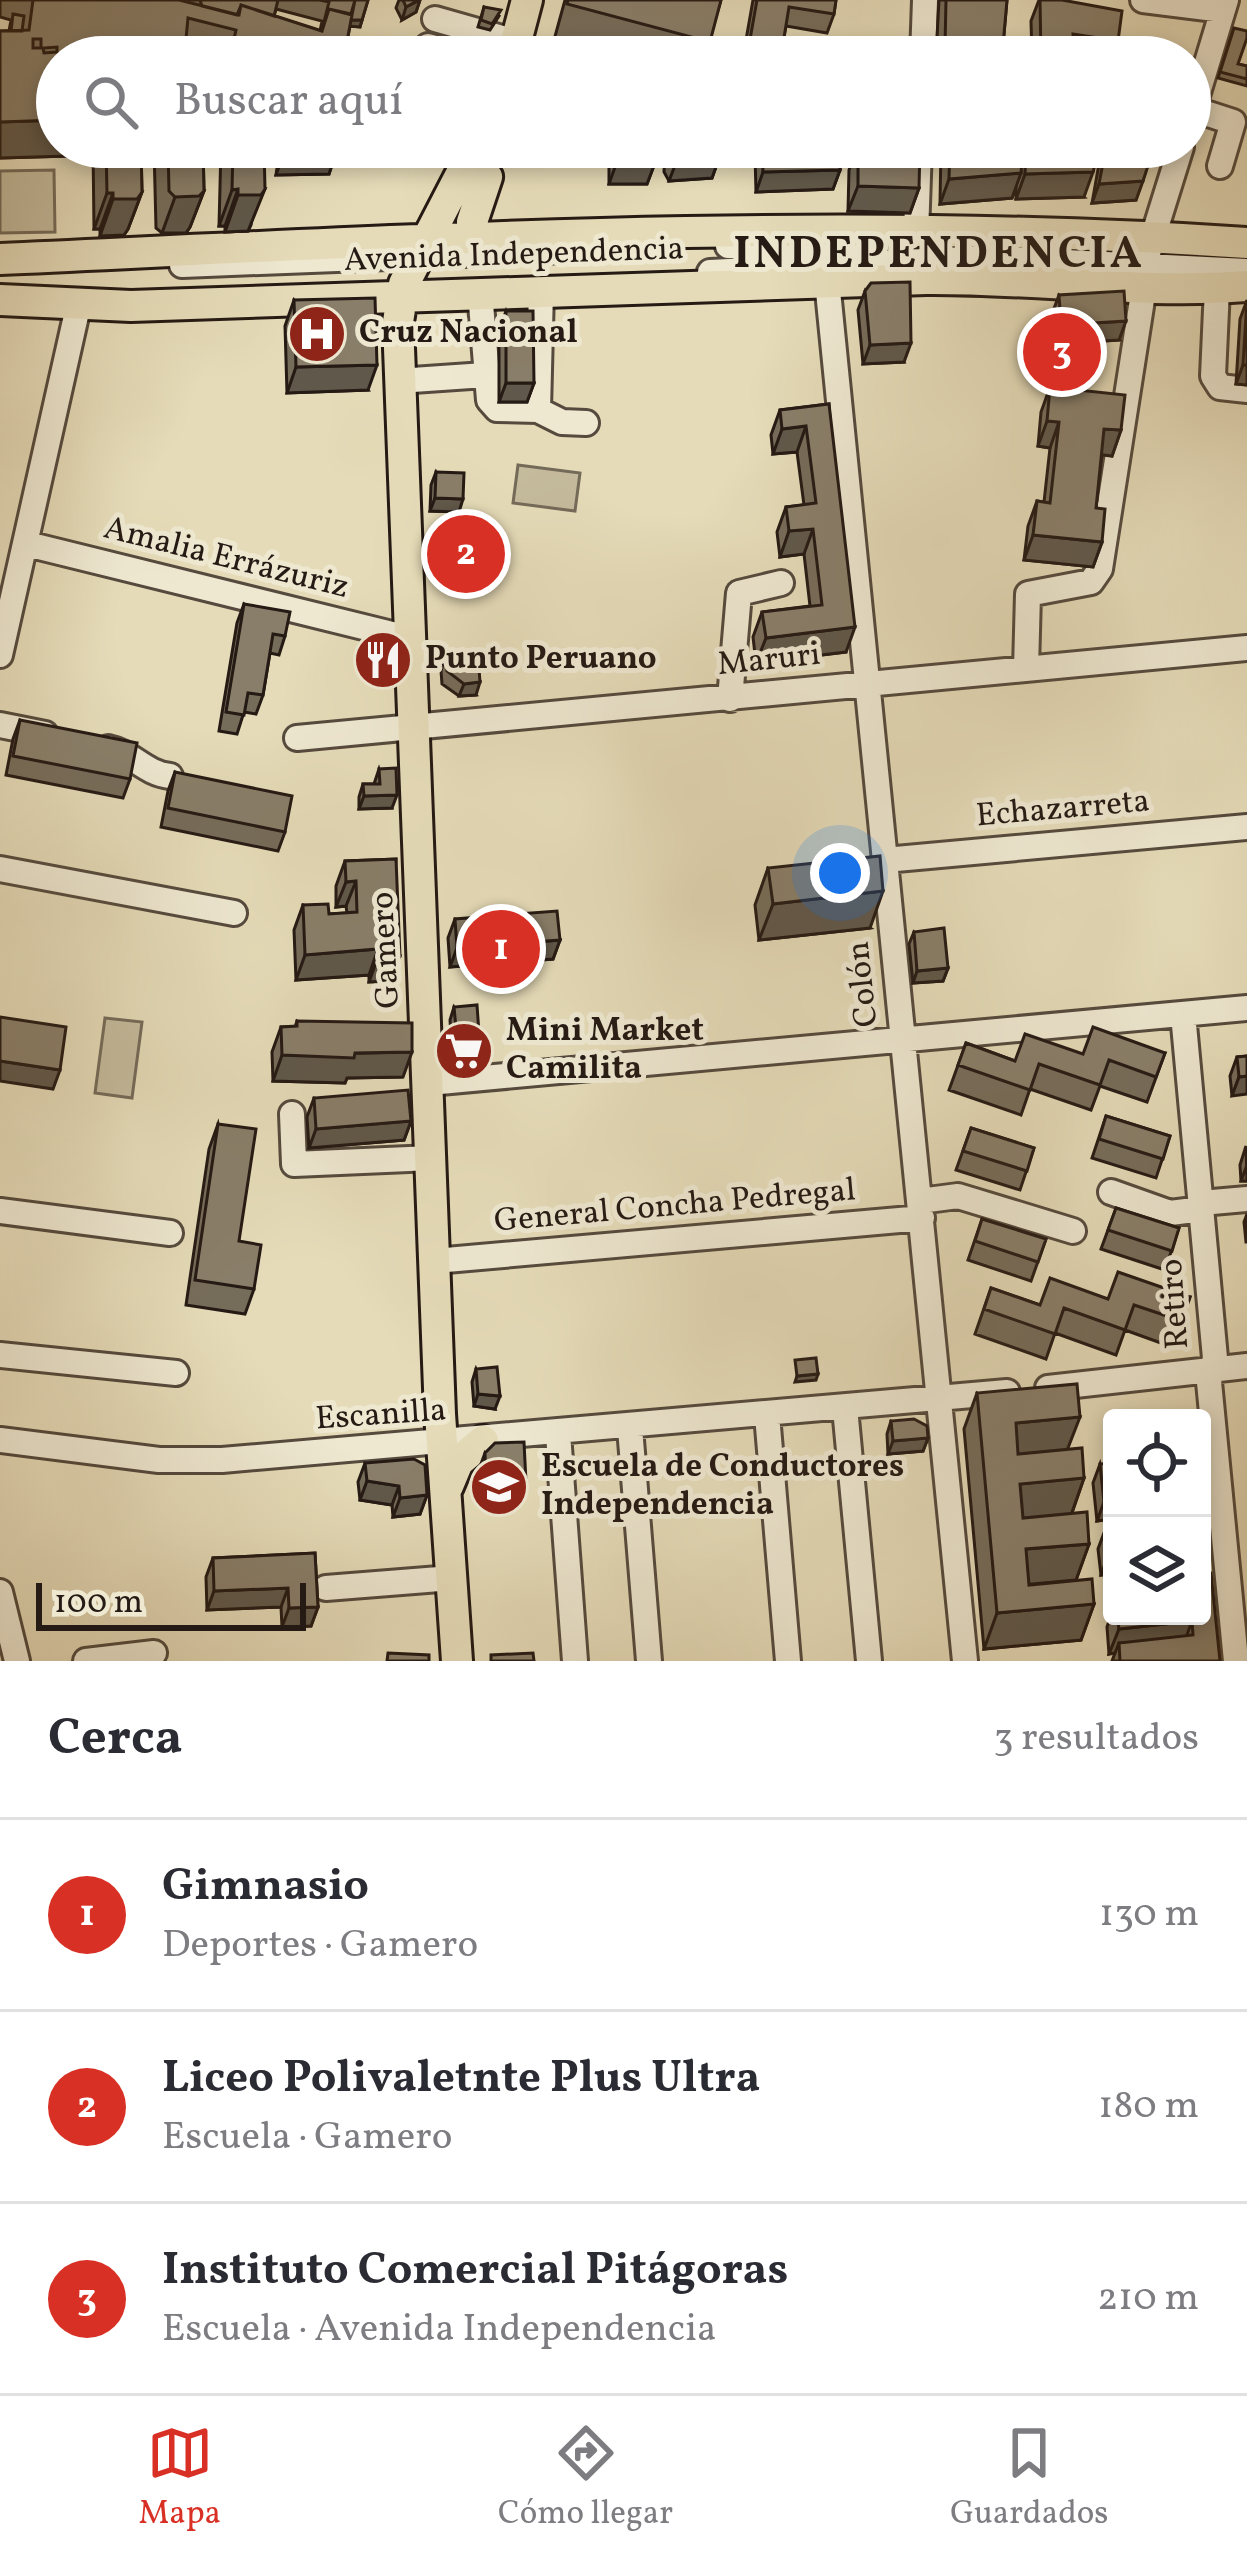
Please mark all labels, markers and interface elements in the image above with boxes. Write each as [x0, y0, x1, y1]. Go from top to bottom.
search box [36, 36, 1211, 168]
icon: search [78, 69, 144, 135]
text: Buscar aquí [174, 71, 403, 134]
district label: INDEPENDENCIA [733, 224, 1145, 287]
street label: Avenida Independencia [343, 227, 685, 285]
hospital icon: Cruz Nacional [286, 303, 348, 365]
pin: 3 [1023, 307, 1101, 397]
place label: Cruz Nacional [359, 311, 578, 357]
street label: Amalia Errázuriz [99, 506, 353, 612]
pin: 2 [427, 509, 505, 599]
restaurant icon: Punto Peruano [352, 629, 414, 691]
street label: Maruri [715, 633, 823, 689]
place label: Punto Peruano [425, 637, 657, 683]
street label: Echazarreta [974, 779, 1152, 841]
your location [810, 843, 870, 903]
street label: Gamero [361, 890, 413, 1010]
pin: 1 [462, 904, 540, 994]
street label: Colón [837, 939, 891, 1029]
place label: Mini Market Camilita [506, 1009, 704, 1093]
supermarket icon: Mini Market Camilita [433, 1020, 495, 1082]
street label: General Concha Pedregal [492, 1168, 858, 1246]
street label: Retiro [1150, 1257, 1202, 1351]
street label: Escanilla [314, 1388, 448, 1444]
map controls [1103, 1409, 1211, 1625]
button: locate [1103, 1409, 1211, 1517]
place label: Escuela de Conductores Independencia [541, 1445, 904, 1529]
school or university icon: Escuela de Conductores Independencia [468, 1456, 530, 1518]
button: layers [1103, 1517, 1211, 1625]
scale bar [36, 1577, 306, 1630]
text: 100 m [54, 1581, 143, 1627]
text: Cerca [48, 1704, 183, 1775]
text: 3 resultados [993, 1712, 1199, 1766]
text: Gimnasio [162, 1856, 369, 1919]
text: 1 [79, 1888, 95, 1942]
text: 130 m [1099, 1888, 1199, 1942]
text: Deportes · Gamero [162, 1919, 478, 1973]
text: Liceo Polivaletnte Plus Ultra [162, 2048, 760, 2111]
text: 2 [77, 2080, 97, 2134]
text: 180 m [1098, 2080, 1199, 2134]
text: Escuela · Gamero [162, 2111, 452, 2165]
text: Instituto Comercial Pitágoras [162, 2240, 788, 2303]
text: 3 [77, 2272, 97, 2326]
text: 210 m [1097, 2272, 1199, 2326]
text: Escuela · Avenida Independencia [162, 2303, 716, 2357]
tab: Mapa [139, 2420, 221, 2538]
tab: Cómo llegar [498, 2420, 673, 2538]
tab: Guardados [950, 2420, 1108, 2538]

